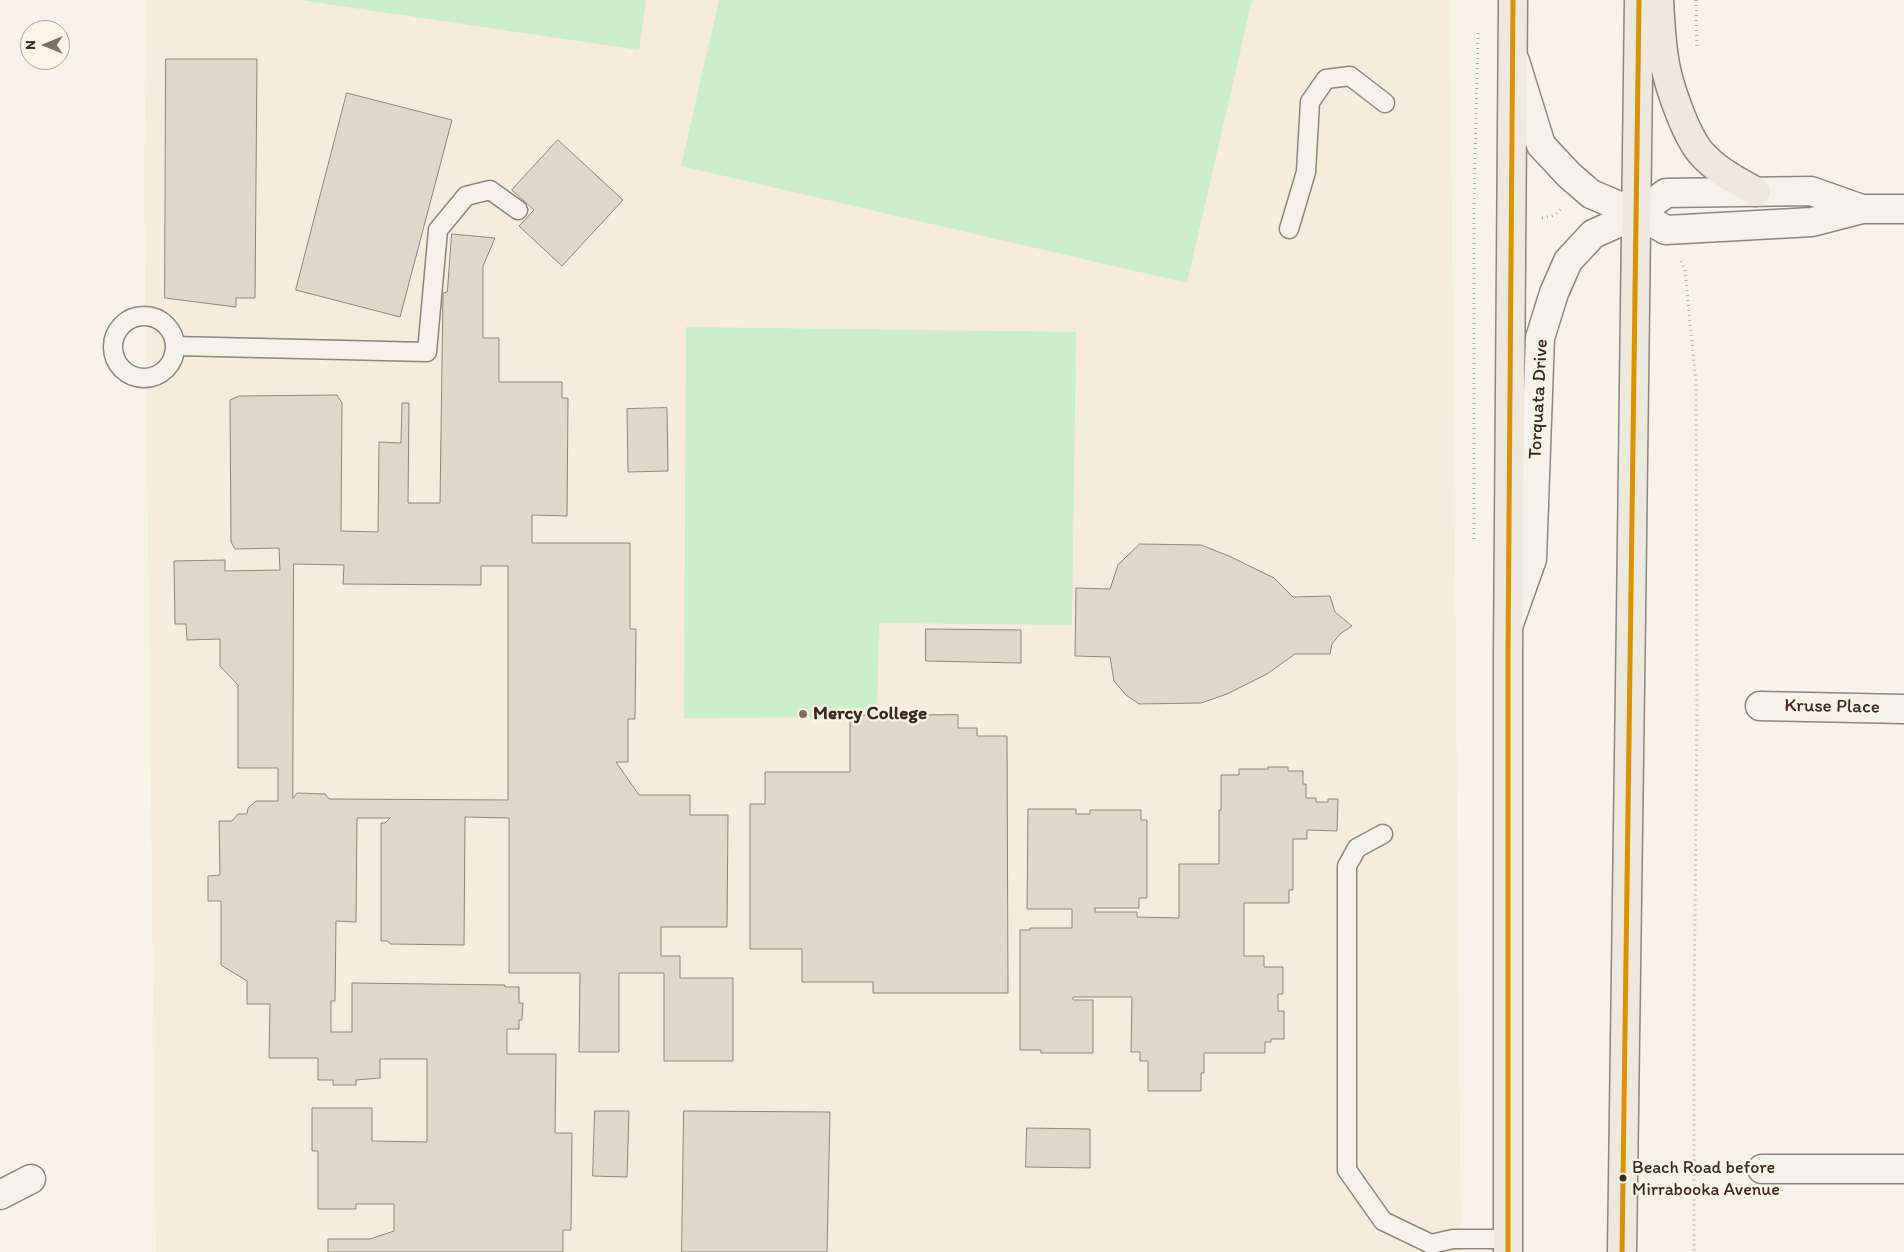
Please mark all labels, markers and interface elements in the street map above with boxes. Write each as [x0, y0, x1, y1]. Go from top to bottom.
north arrow [20, 20, 70, 70]
text: N [22, 40, 39, 50]
street label: Torquata Drive [1524, 338, 1554, 460]
street label: Kruse Place [1784, 695, 1880, 719]
place label: Mercy College [813, 703, 927, 725]
marker: Mercy College [797, 708, 809, 720]
place label: Beach Road before Mirrabooka Avenue [1632, 1157, 1780, 1200]
marker: Beach Road before Mirrabooka Avenue [1618, 1173, 1628, 1183]

